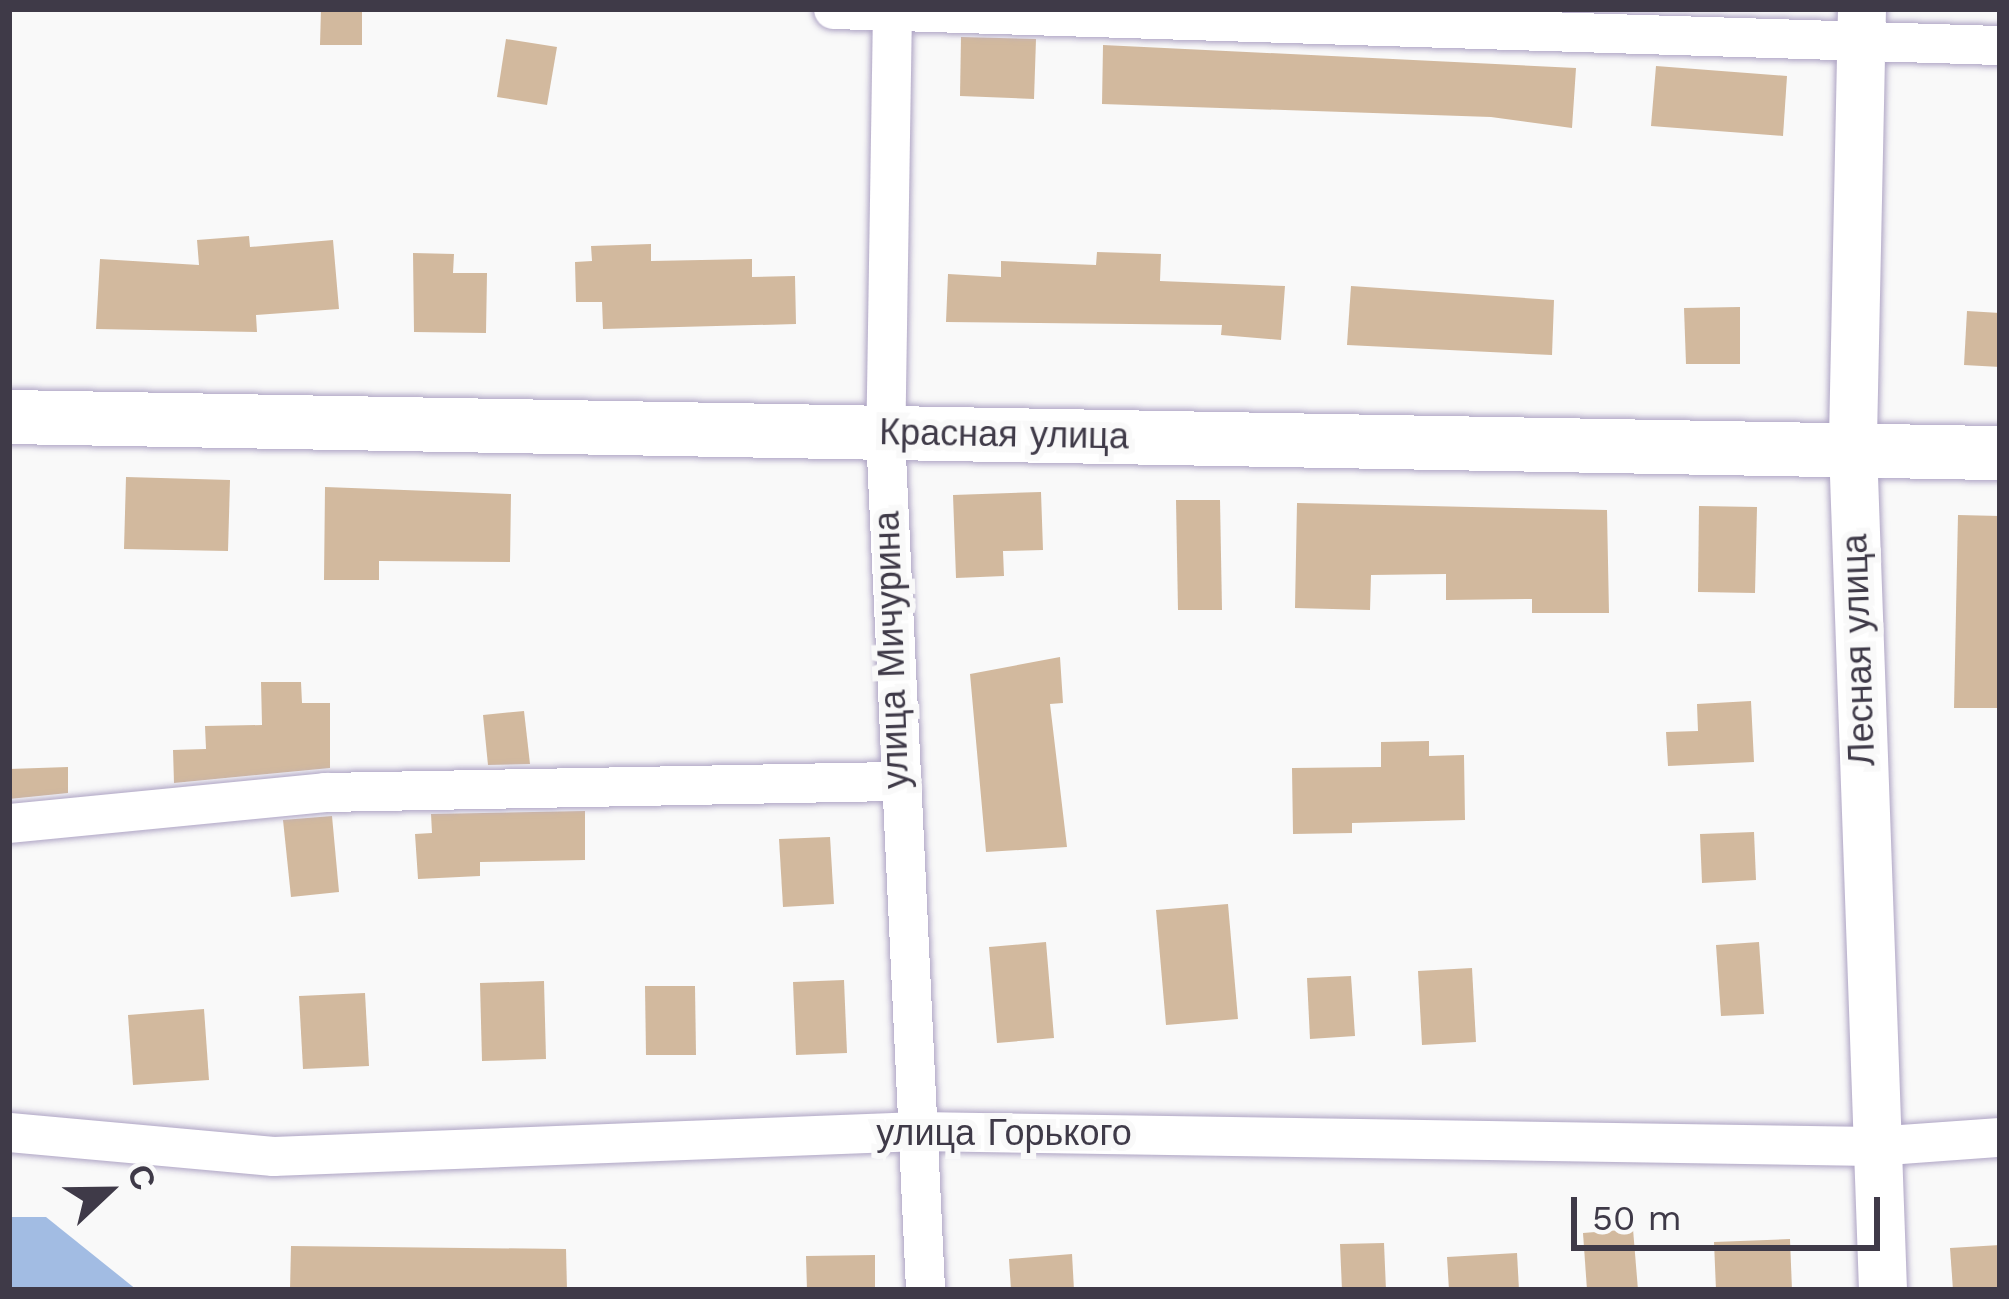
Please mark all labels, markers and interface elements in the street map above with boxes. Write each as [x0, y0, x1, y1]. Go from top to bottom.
street label: Красная улица [879, 411, 1129, 459]
street label: улица Мичурина [866, 510, 918, 790]
street label: Лесная улица [1833, 533, 1885, 767]
street label: улица Горького [876, 1112, 1132, 1156]
north arrow [48, 1131, 168, 1251]
text: С [119, 1159, 164, 1196]
scale bar [1577, 1173, 1886, 1247]
text: 50 m [1592, 1197, 1682, 1239]

